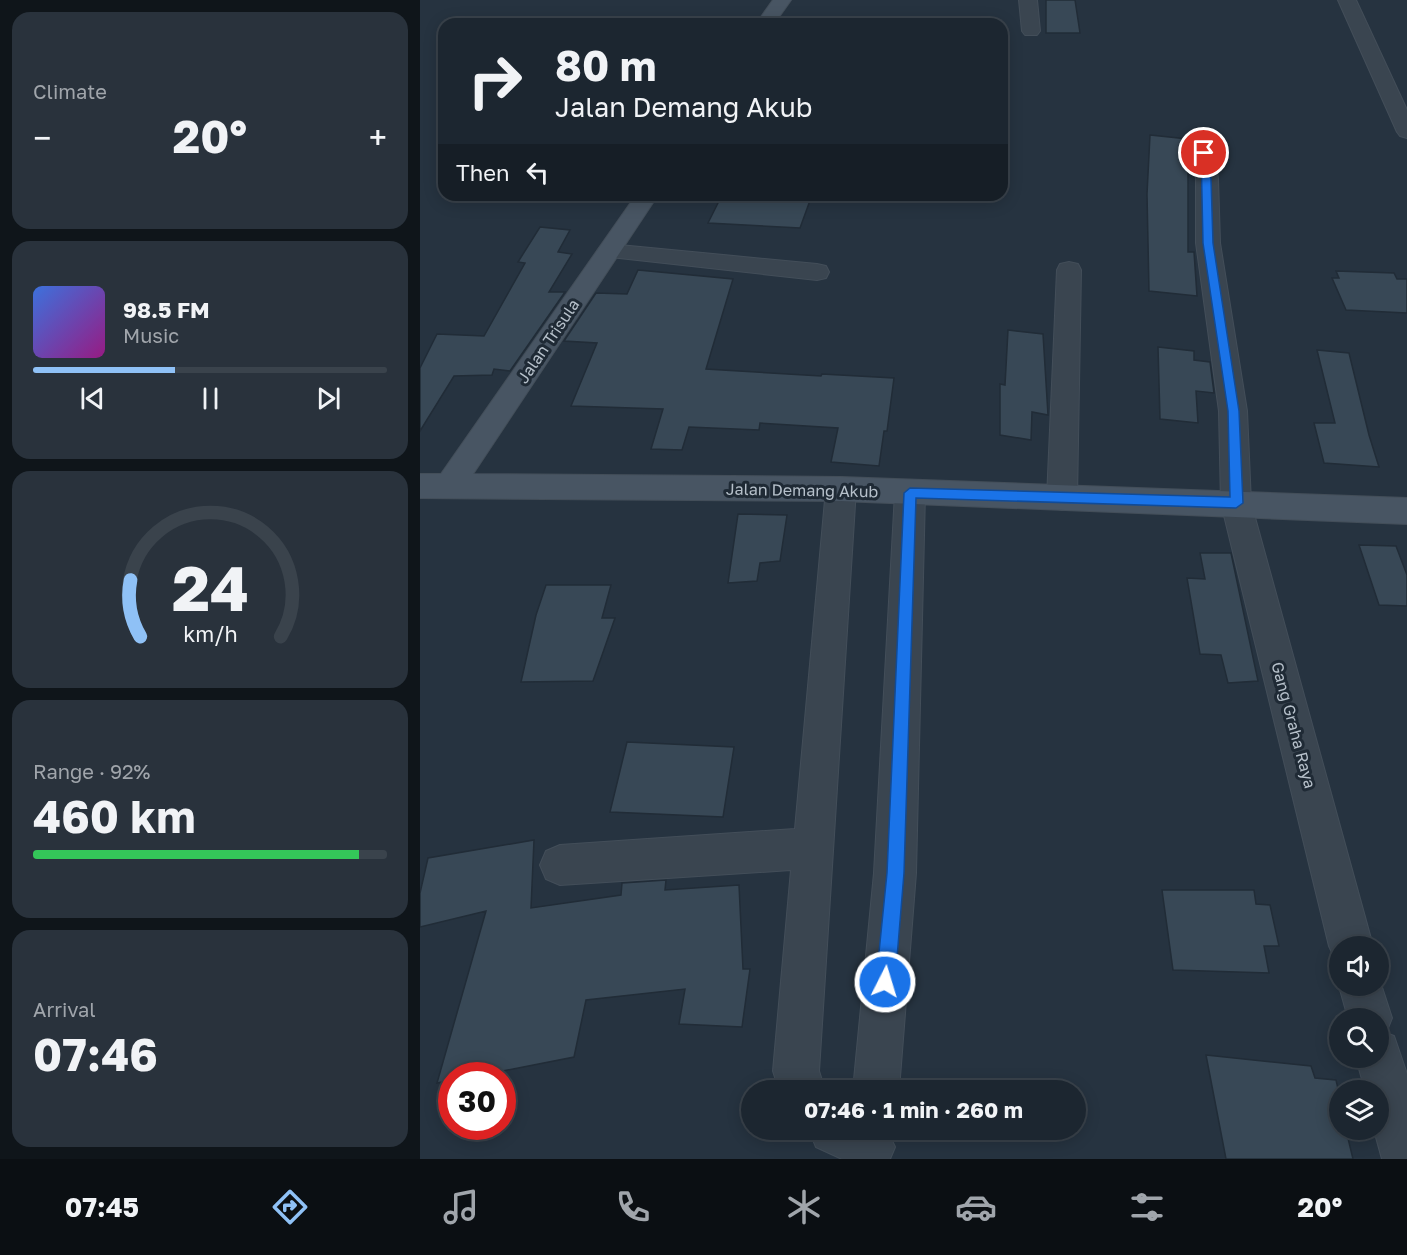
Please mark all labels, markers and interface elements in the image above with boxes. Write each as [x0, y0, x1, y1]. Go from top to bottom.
text: 80 m [555, 40, 656, 90]
icon: right [456, 42, 534, 120]
text: Climate [33, 79, 107, 103]
text: Jalan Demang Akub [555, 91, 812, 123]
text: 20° [173, 109, 247, 163]
text: − [33, 118, 51, 157]
text: + [369, 118, 387, 157]
pin [1178, 127, 1229, 178]
icon: arrive [1187, 136, 1220, 169]
icon: left [521, 156, 554, 189]
text: Then [456, 159, 509, 186]
street label: Jalan Trisula [513, 295, 583, 387]
text: 98.5 FM [123, 296, 210, 323]
text: Music [123, 323, 179, 347]
icon: previous [76, 382, 109, 415]
icon: pause [194, 382, 227, 415]
icon: next [312, 382, 345, 415]
street label: Jalan Demang Akub [726, 479, 879, 501]
text: 24 [171, 550, 249, 625]
text: km/h [183, 621, 237, 647]
street label: Gang Graha Raya [1267, 660, 1321, 790]
text: Range · 92% [33, 759, 150, 783]
text: 460 km [33, 789, 196, 843]
map controls [1329, 936, 1389, 1140]
button: sound [1329, 936, 1389, 996]
position arrow [853, 950, 917, 1014]
text: Arrival [33, 997, 96, 1021]
button: search [1329, 1008, 1389, 1068]
text: 07:46 [33, 1027, 158, 1081]
speed limit sign: 30 [438, 1062, 516, 1140]
button: layers [1329, 1080, 1389, 1140]
text: 07:46 · 1 min · 260 m [804, 1096, 1023, 1123]
icon: directions [269, 1186, 311, 1228]
icon: music [440, 1186, 482, 1228]
icon: phone [612, 1186, 654, 1228]
icon: climate [783, 1186, 825, 1228]
icon: car [955, 1186, 997, 1228]
icon: filters [1126, 1186, 1168, 1228]
text: 07:45 [65, 1191, 139, 1223]
text: 20° [1298, 1191, 1342, 1223]

